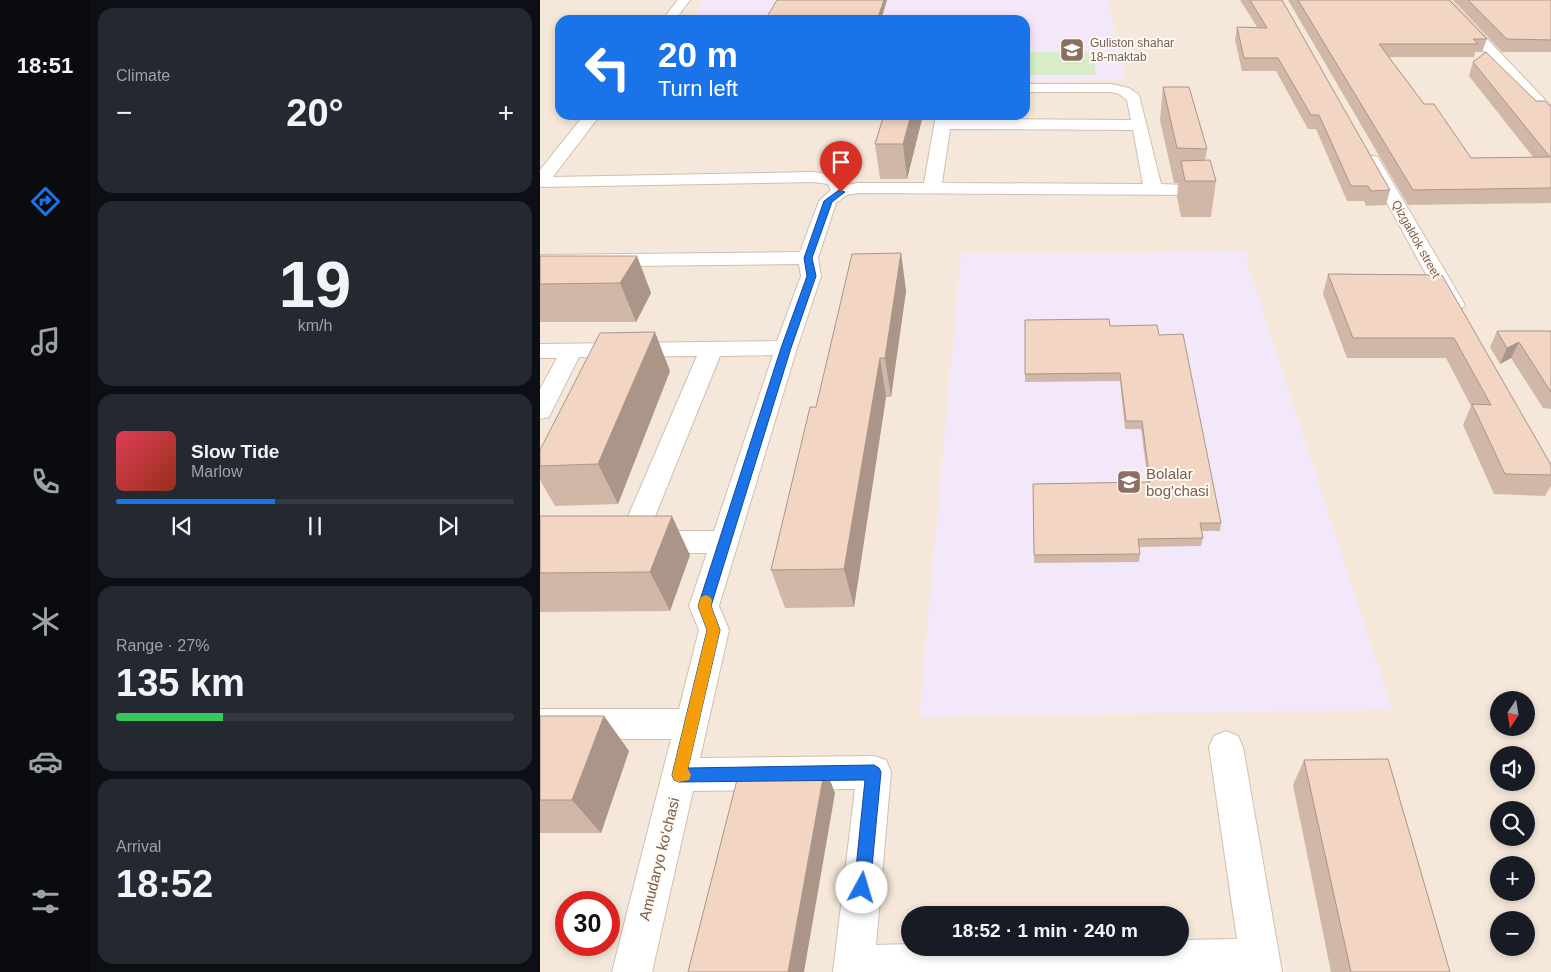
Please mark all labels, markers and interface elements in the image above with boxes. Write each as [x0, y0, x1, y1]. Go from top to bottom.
icon: left [575, 35, 640, 100]
text: 20 m [658, 35, 738, 74]
place label: Guliston shahar 18-maktab [1090, 36, 1174, 64]
school or university icon: Guliston shahar 18-maktab [1059, 37, 1085, 63]
text: 18:51 [17, 53, 73, 78]
text: Climate [116, 67, 170, 84]
text: Turn left [658, 76, 738, 101]
text: 20° [286, 92, 344, 134]
text: − [116, 97, 132, 128]
text: + [498, 97, 514, 128]
pin [820, 141, 862, 192]
icon: arrive [827, 148, 855, 176]
icon: directions [28, 184, 63, 219]
street label: Qizgaldok street [1389, 198, 1443, 281]
text: 19 [279, 248, 351, 321]
text: km/h [298, 317, 332, 334]
icon: music [28, 324, 63, 359]
text: Slow Tide [191, 441, 279, 462]
text: Marlow [191, 463, 243, 480]
icon: phone [28, 464, 63, 499]
place label: Bolalar bog'chasi [1146, 465, 1209, 499]
school or university icon: Bolalar bog'chasi [1116, 469, 1142, 495]
icon: previous [168, 512, 196, 540]
icon: pause [301, 512, 329, 540]
icon: next [434, 512, 462, 540]
icon: climate [28, 604, 63, 639]
text: Range · 27% [116, 637, 209, 654]
text: 135 km [116, 662, 245, 704]
north arrow [1490, 691, 1535, 736]
map controls [1490, 691, 1535, 956]
icon: car [28, 744, 63, 779]
button: sound [1490, 746, 1535, 791]
street label: Amudaryo ko'chasi [635, 796, 683, 922]
button: search [1490, 801, 1535, 846]
text: Arrival [116, 838, 161, 855]
button: + [1490, 856, 1535, 901]
position arrow [835, 861, 887, 913]
text: 18:52 [116, 863, 213, 905]
icon: filters [28, 884, 63, 919]
speed limit sign: 30 [555, 891, 620, 956]
button: − [1490, 911, 1535, 956]
text: 18:52 · 1 min · 240 m [952, 920, 1138, 941]

